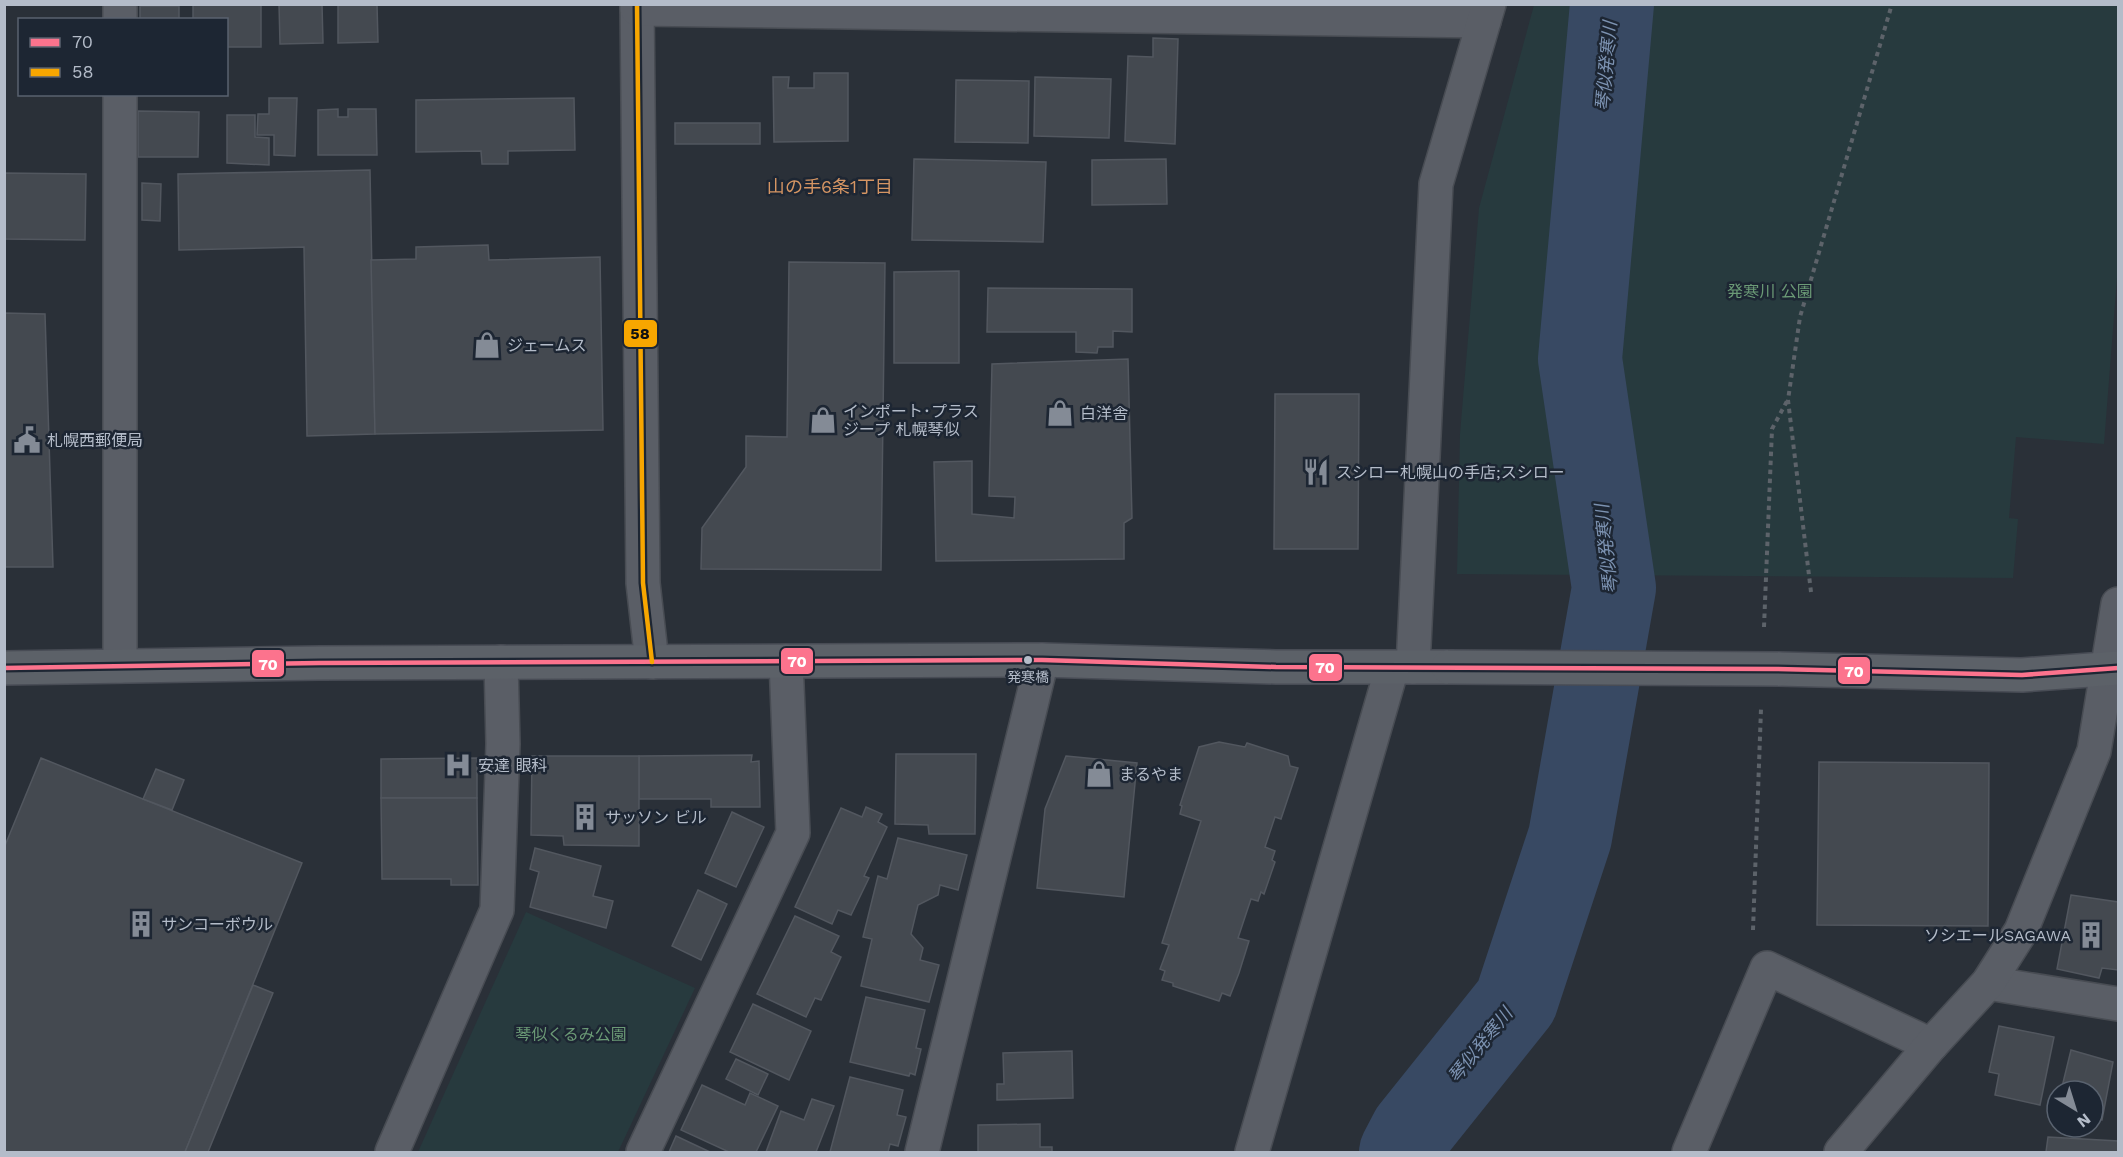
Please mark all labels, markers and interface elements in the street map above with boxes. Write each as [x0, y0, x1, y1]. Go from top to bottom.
legend [18, 18, 228, 96]
water label: 琴似発寒川 [1592, 18, 1621, 112]
text: 70 [72, 31, 93, 52]
text: 58 [72, 61, 94, 82]
district label: 山の手6条1丁目 [767, 176, 893, 197]
park label: 発寒川 公園 [1727, 282, 1813, 301]
line badge: 58 [623, 319, 658, 348]
text: 58 [630, 324, 650, 343]
shop icon: ジェームス [472, 330, 502, 360]
place label: ジェームス [507, 336, 587, 355]
shop icon: 白洋舎 [1045, 398, 1075, 428]
place label: インポート･プラス ジープ 札幌琴似 [843, 402, 979, 439]
place label: 白洋舎 [1080, 404, 1128, 423]
shop icon: インポート･プラス ジープ 札幌琴似 [808, 405, 838, 435]
public building icon: 札幌西郵便局 [12, 425, 42, 455]
place label: 札幌西郵便局 [47, 431, 143, 450]
restaurant icon: スシロー札幌山の手店;スシロー [1301, 457, 1331, 487]
place label: スシロー札幌山の手店;スシロー [1336, 463, 1565, 482]
water label: 琴似発寒川 [1591, 501, 1621, 595]
line badge: 70 [780, 647, 814, 675]
line badge: 70 [251, 649, 285, 678]
text: 70 [787, 652, 807, 671]
line badge: 70 [1308, 653, 1343, 682]
marker: 発寒橋 [1022, 654, 1034, 666]
text: 70 [258, 655, 278, 674]
line badge: 70 [1837, 656, 1871, 685]
text: 70 [1315, 658, 1335, 677]
text: 70 [1844, 662, 1864, 681]
place label: 発寒橋 [1007, 669, 1049, 685]
hospital icon: 安達 眼科 [443, 750, 473, 780]
place label: 安達 眼科 [478, 756, 547, 775]
shop icon: まるやま [1084, 759, 1114, 789]
place label: まるやま [1119, 765, 1183, 784]
building icon: サッソン ビル [570, 802, 600, 832]
place label: サッソン ビル [605, 808, 706, 827]
building icon: サンコーボウル [126, 909, 156, 939]
place label: サンコーボウル [161, 915, 273, 934]
building icon: ソシエールSAGAWA [2076, 920, 2106, 950]
place label: ソシエールSAGAWA [1924, 926, 2071, 945]
water label: 琴似発寒川 [1444, 1002, 1518, 1087]
park label: 琴似くるみ公園 [515, 1025, 627, 1044]
north arrow [2045, 1079, 2105, 1139]
text: N [2073, 1109, 2094, 1132]

